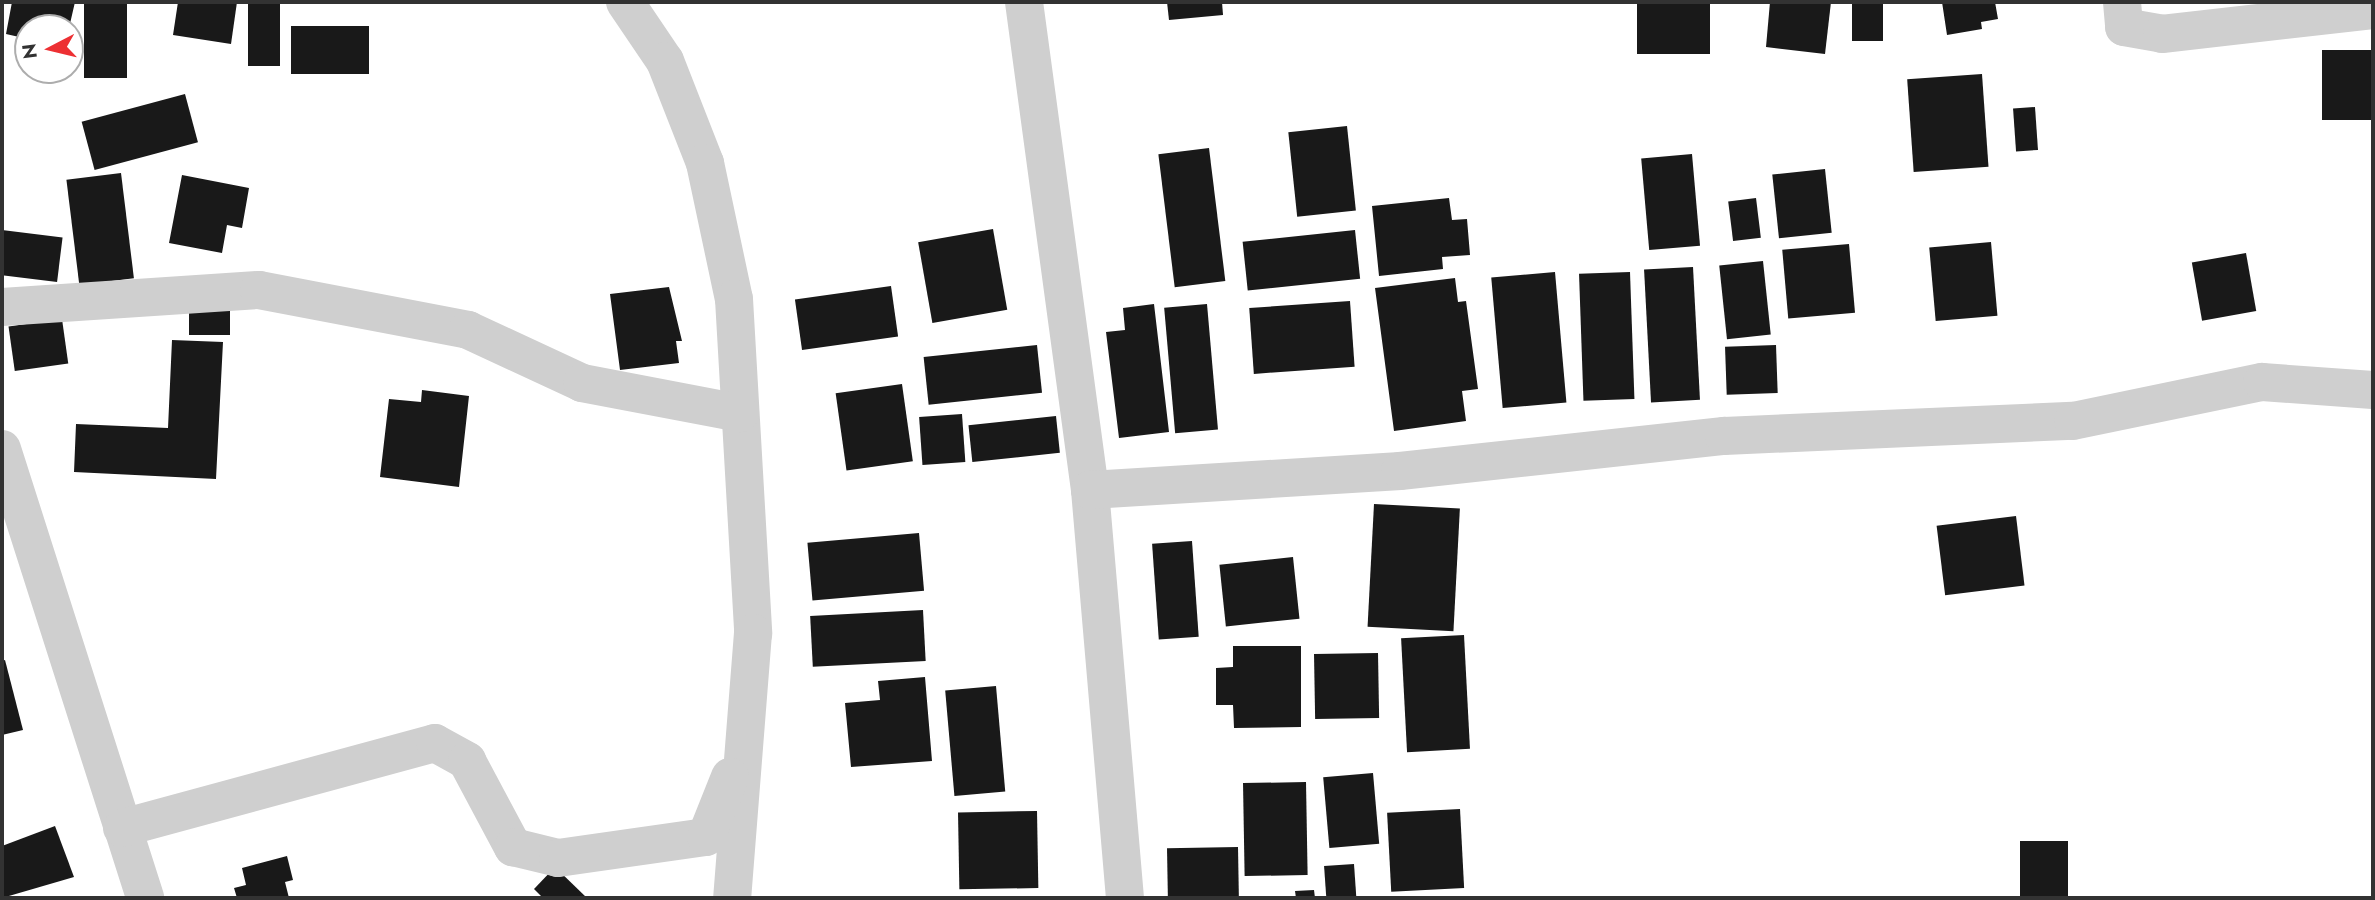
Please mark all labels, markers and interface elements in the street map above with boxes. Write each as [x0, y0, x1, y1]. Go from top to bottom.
north arrow [14, 14, 84, 84]
text: N [15, 42, 44, 61]

